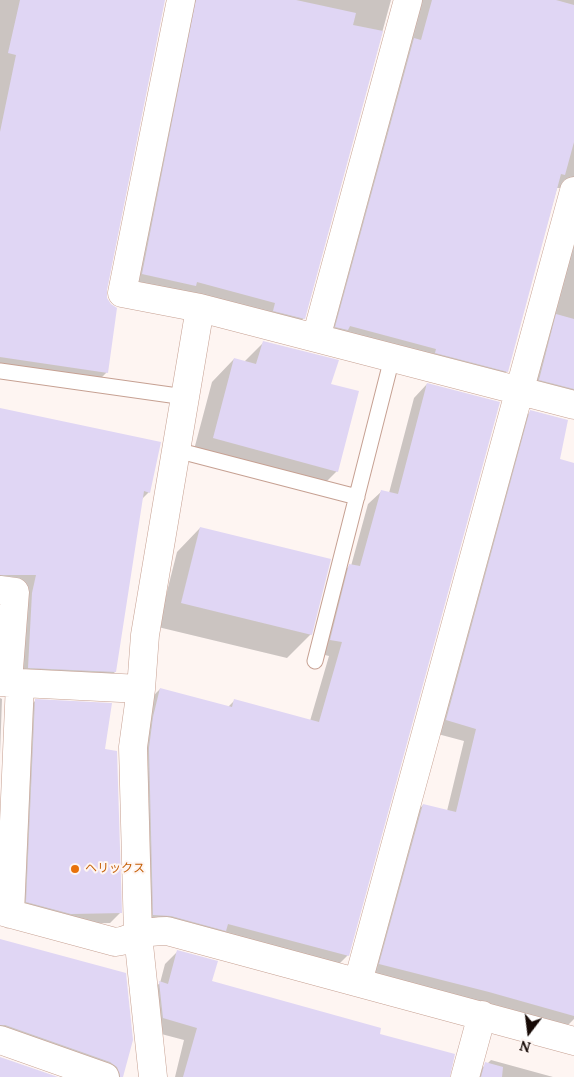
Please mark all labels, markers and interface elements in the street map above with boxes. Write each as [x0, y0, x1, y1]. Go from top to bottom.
place label: ヘリックス [85, 862, 145, 876]
marker: ヘリックス [69, 863, 81, 875]
north arrow [504, 1007, 554, 1057]
text: N [518, 1036, 533, 1057]

